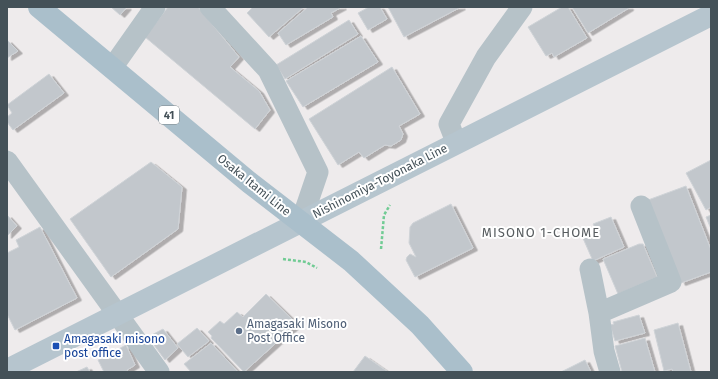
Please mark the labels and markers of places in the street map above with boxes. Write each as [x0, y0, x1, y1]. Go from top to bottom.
place label: Amagasaki Misono Post Office [247, 317, 347, 345]
marker: Amagasaki Misono Post Office [234, 326, 244, 336]
place label: Amagasaki misono post office [64, 332, 165, 360]
marker: Amagasaki misono post office [51, 341, 61, 351]

